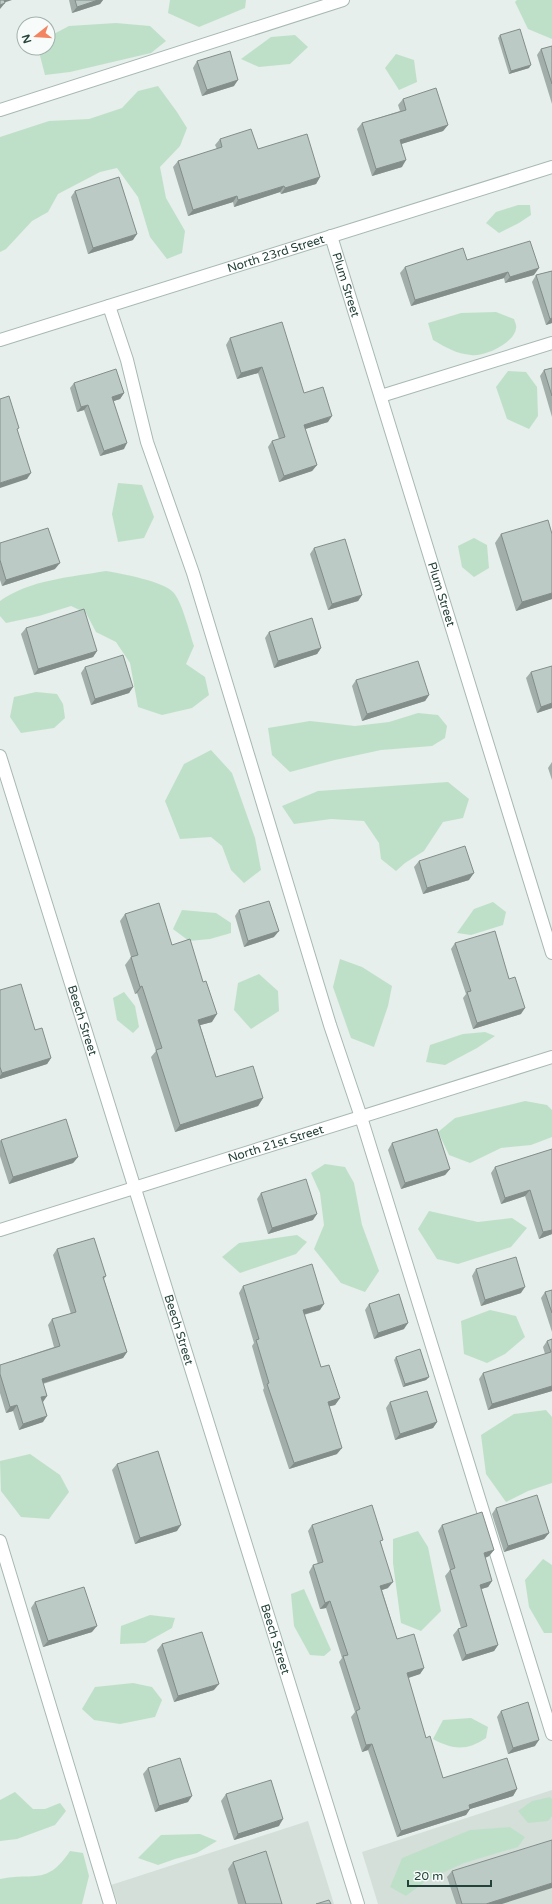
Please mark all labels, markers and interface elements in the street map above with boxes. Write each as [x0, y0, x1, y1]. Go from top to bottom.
north arrow [16, 16, 56, 56]
text: N [19, 33, 34, 45]
street label: North 23rd Street [226, 232, 326, 275]
street label: Plum Street [329, 251, 363, 319]
street label: Plum Street [425, 560, 458, 629]
street label: Beech Street [65, 983, 100, 1058]
street label: North 21st Street [226, 1122, 326, 1165]
street label: Beech Street [161, 1293, 197, 1367]
street label: Beech Street [258, 1602, 293, 1676]
scale bar [408, 1862, 491, 1888]
text: 20 m [414, 1869, 443, 1883]

